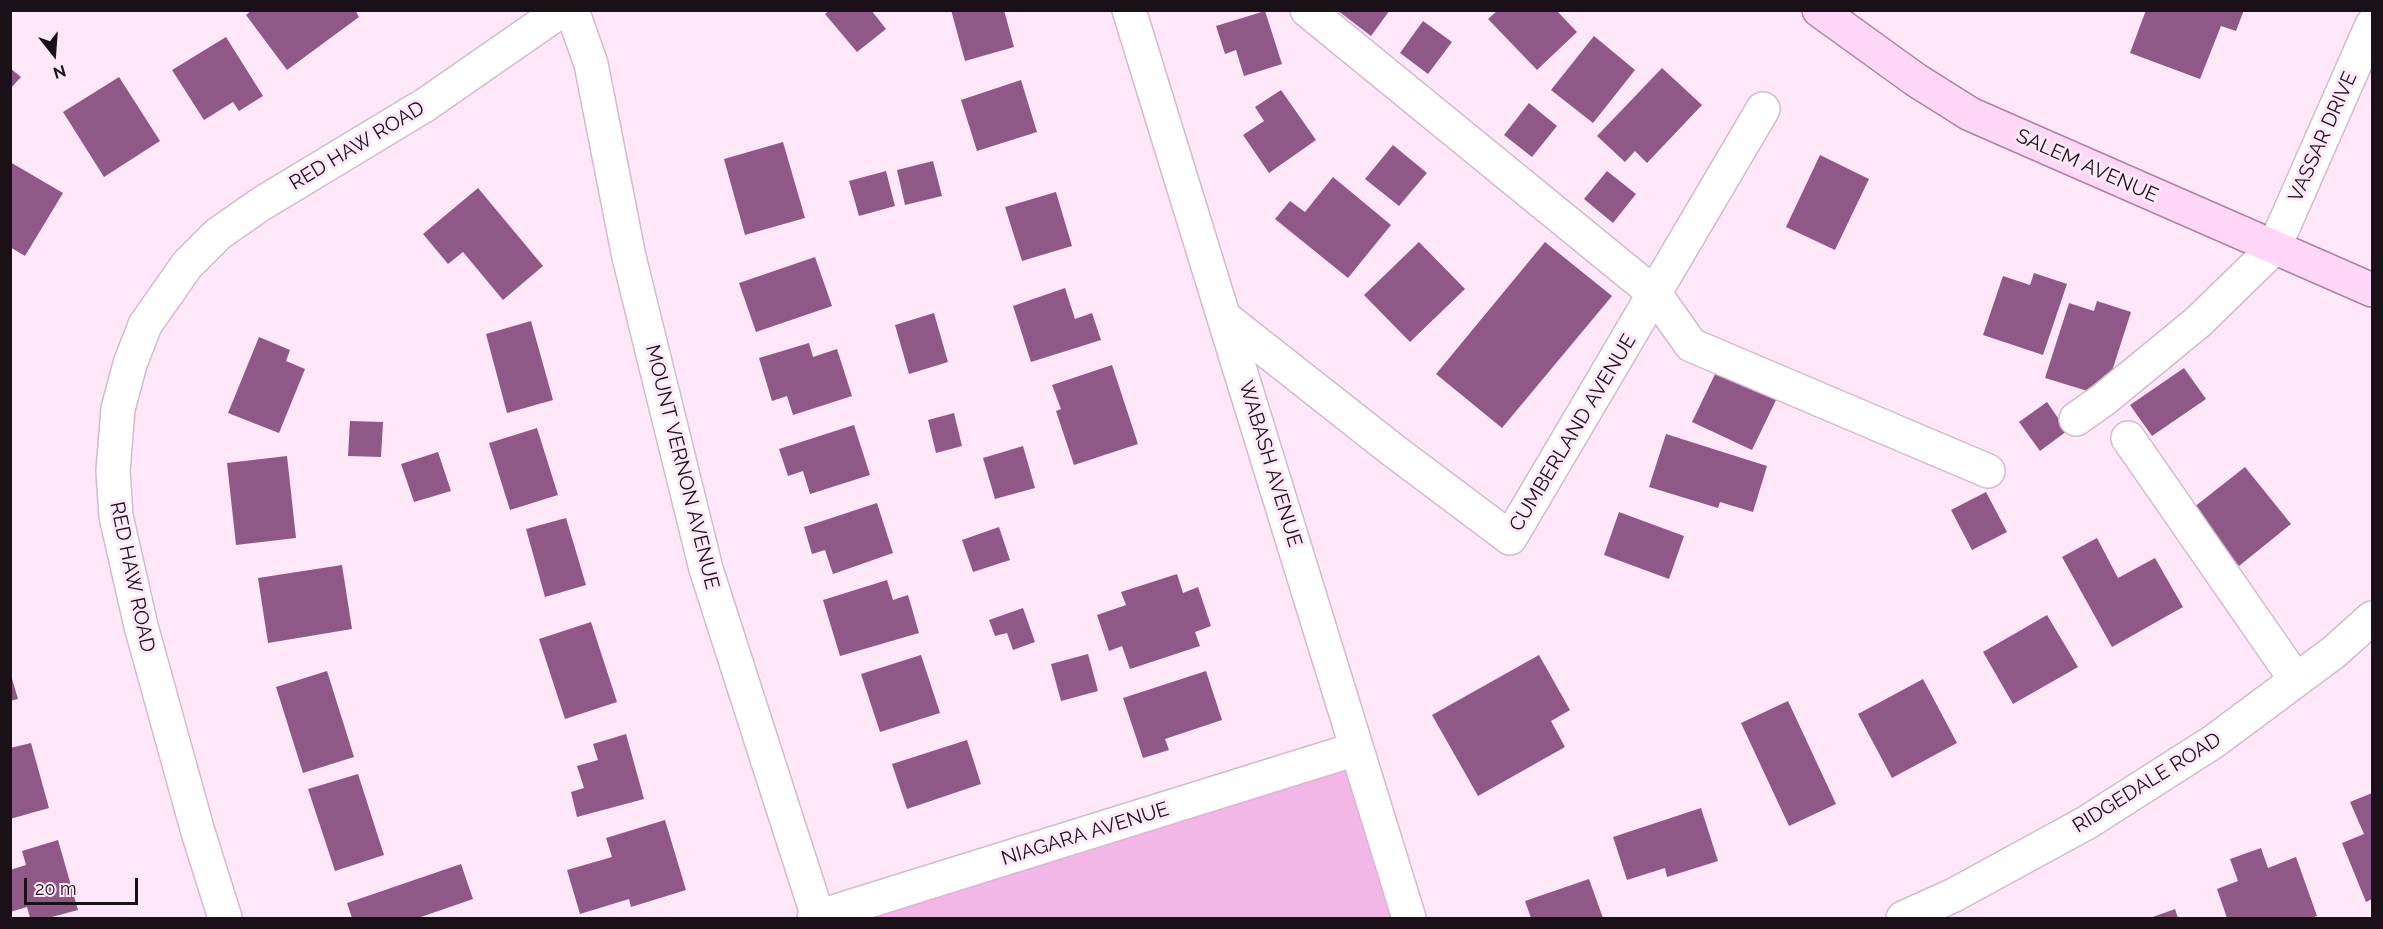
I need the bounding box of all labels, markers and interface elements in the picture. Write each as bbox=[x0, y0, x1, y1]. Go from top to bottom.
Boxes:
north arrow bbox=[24, 24, 84, 84]
text: N bbox=[51, 61, 68, 83]
street label: VASSAR DRIVE bbox=[2284, 68, 2362, 206]
street label: RED HAW ROAD bbox=[285, 96, 429, 196]
street label: SALEM AVENUE bbox=[2012, 124, 2162, 208]
street label: CUMBERLAND AVENUE bbox=[1505, 330, 1641, 536]
street label: MOUNT VERNON AVENUE bbox=[640, 342, 724, 592]
street label: WABASH AVENUE bbox=[1233, 378, 1307, 550]
street label: RED HAW ROAD bbox=[104, 500, 160, 654]
street label: RIDGEDALE ROAD bbox=[2068, 728, 2226, 838]
street label: NIAGARA AVENUE bbox=[998, 797, 1172, 871]
scale bar bbox=[27, 866, 141, 904]
text: 20 m bbox=[35, 878, 77, 899]

